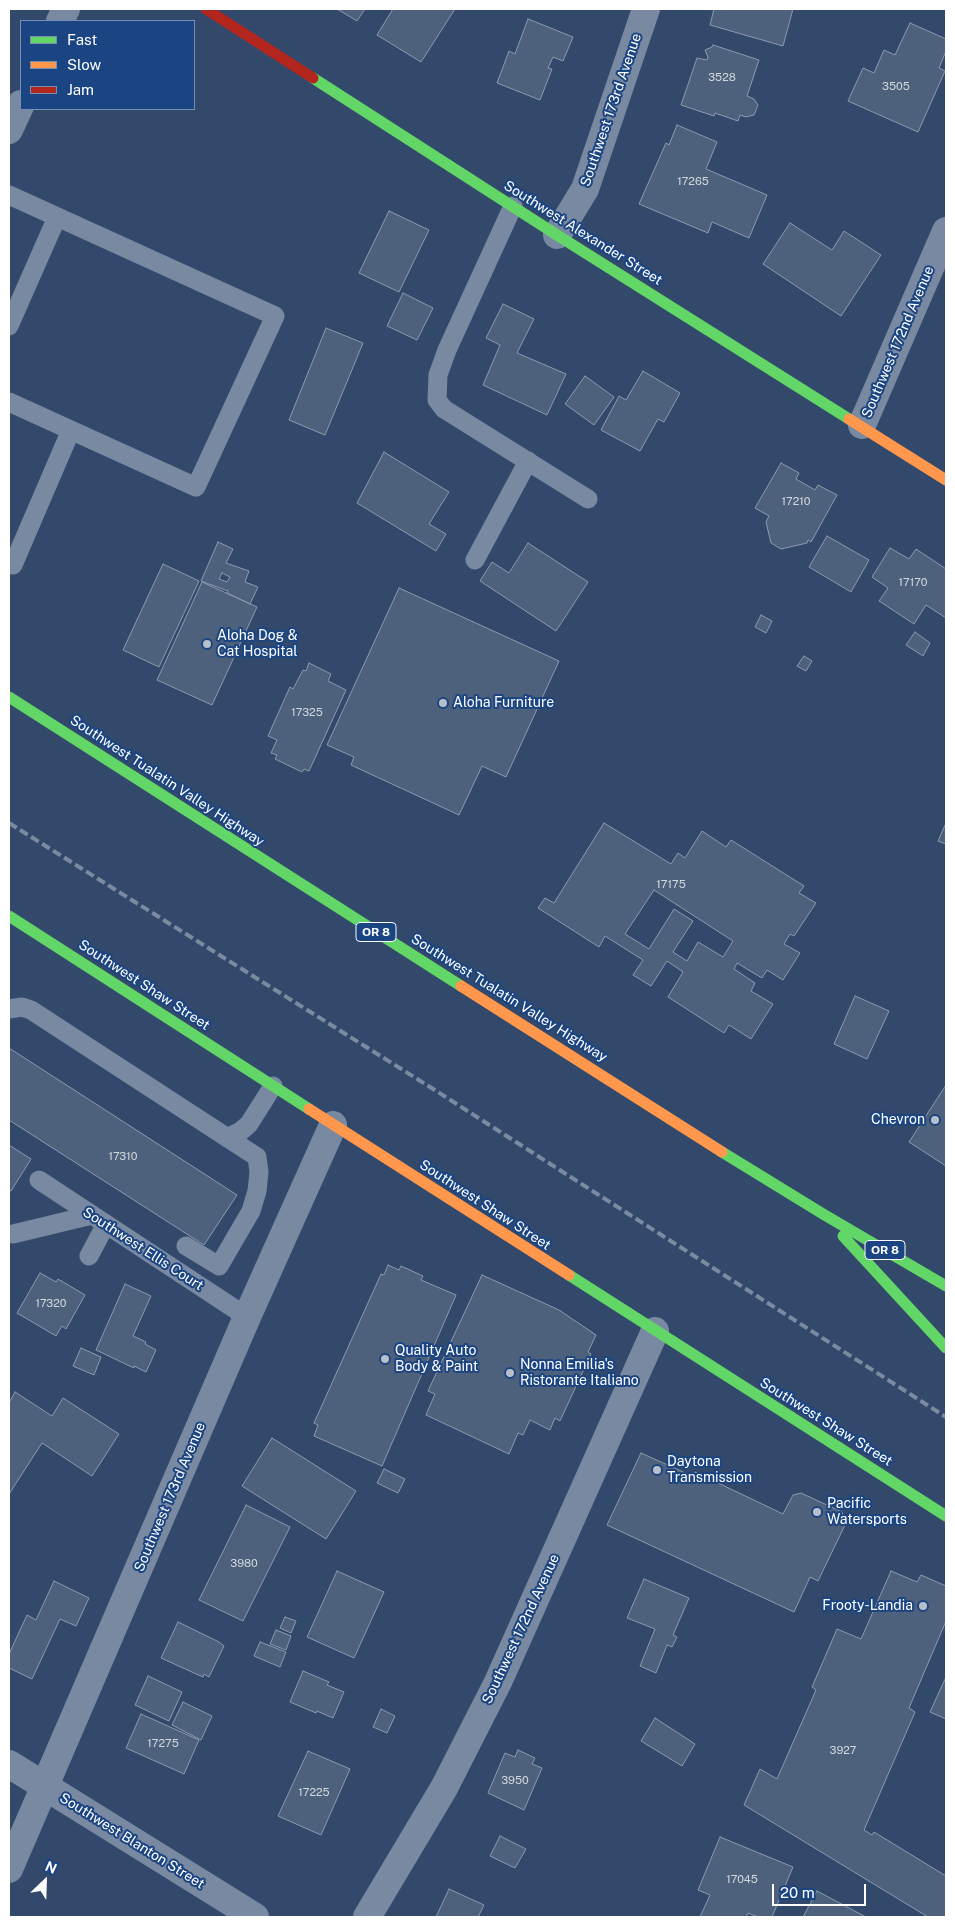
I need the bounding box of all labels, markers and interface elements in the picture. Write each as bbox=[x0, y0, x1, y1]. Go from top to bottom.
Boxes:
legend bbox=[20, 20, 195, 110]
text: Fast bbox=[67, 31, 97, 48]
street label: Southwest 173rd Avenue bbox=[577, 31, 645, 189]
text: Slow bbox=[67, 56, 101, 73]
house number: 3528 bbox=[708, 71, 736, 85]
house number: 3505 bbox=[882, 80, 910, 94]
text: Jam bbox=[67, 81, 94, 98]
house number: 17265 bbox=[677, 175, 709, 189]
street label: Southwest Alexander Street bbox=[501, 177, 665, 289]
street label: Southwest 172nd Avenue bbox=[858, 263, 938, 421]
house number: 17210 bbox=[782, 495, 810, 509]
house number: 17170 bbox=[899, 576, 927, 590]
place label: Aloha Dog & Cat Hospital bbox=[217, 628, 298, 660]
marker: Aloha Dog & Cat Hospital bbox=[201, 638, 213, 650]
place label: Aloha Furniture bbox=[453, 695, 554, 711]
marker: Aloha Furniture bbox=[437, 697, 449, 709]
house number: 17325 bbox=[291, 706, 323, 720]
street label: Southwest Tualatin Valley Highway bbox=[67, 712, 267, 850]
house number: 17175 bbox=[656, 878, 686, 892]
road number: OR 8 bbox=[356, 922, 396, 942]
street label: Southwest Tualatin Valley Highway bbox=[408, 930, 610, 1066]
street label: Southwest Shaw Street bbox=[75, 936, 213, 1034]
place label: Chevron bbox=[871, 1112, 925, 1128]
marker: Chevron bbox=[929, 1114, 941, 1126]
house number: 17310 bbox=[108, 1150, 138, 1164]
street label: Southwest Shaw Street bbox=[416, 1156, 554, 1254]
street label: Southwest Ellis Court bbox=[80, 1204, 206, 1294]
road number: OR 8 bbox=[865, 1240, 905, 1260]
house number: 17320 bbox=[35, 1297, 67, 1311]
place label: Quality Auto Body & Paint bbox=[395, 1343, 478, 1375]
marker: Quality Auto Body & Paint bbox=[379, 1353, 391, 1365]
place label: Nonna Emilia's Ristorante Italiano bbox=[520, 1357, 639, 1390]
marker: Nonna Emilia's Ristorante Italiano bbox=[504, 1367, 516, 1379]
street label: Southwest Shaw Street bbox=[757, 1374, 895, 1470]
street label: Southwest 173rd Avenue bbox=[131, 1420, 209, 1574]
place label: Daytona Transmission bbox=[667, 1454, 752, 1486]
marker: Daytona Transmission bbox=[651, 1464, 663, 1476]
place label: Pacific Watersports bbox=[827, 1496, 907, 1528]
marker: Pacific Watersports bbox=[811, 1506, 823, 1518]
street label: Southwest 172nd Avenue bbox=[479, 1551, 563, 1707]
house number: 3980 bbox=[230, 1557, 258, 1571]
place label: Frooty-Landia bbox=[822, 1598, 913, 1614]
marker: Frooty-Landia bbox=[917, 1600, 929, 1612]
house number: 17275 bbox=[147, 1737, 179, 1751]
house number: 3927 bbox=[830, 1744, 856, 1758]
house number: 3950 bbox=[501, 1774, 529, 1788]
house number: 17225 bbox=[298, 1786, 330, 1800]
street label: Southwest Blanton Street bbox=[56, 1789, 208, 1893]
north arrow bbox=[20, 1856, 70, 1906]
text: N bbox=[43, 1858, 59, 1877]
house number: 17045 bbox=[726, 1873, 758, 1887]
scale bar bbox=[775, 1874, 869, 1906]
text: 20 m bbox=[780, 1884, 815, 1901]

